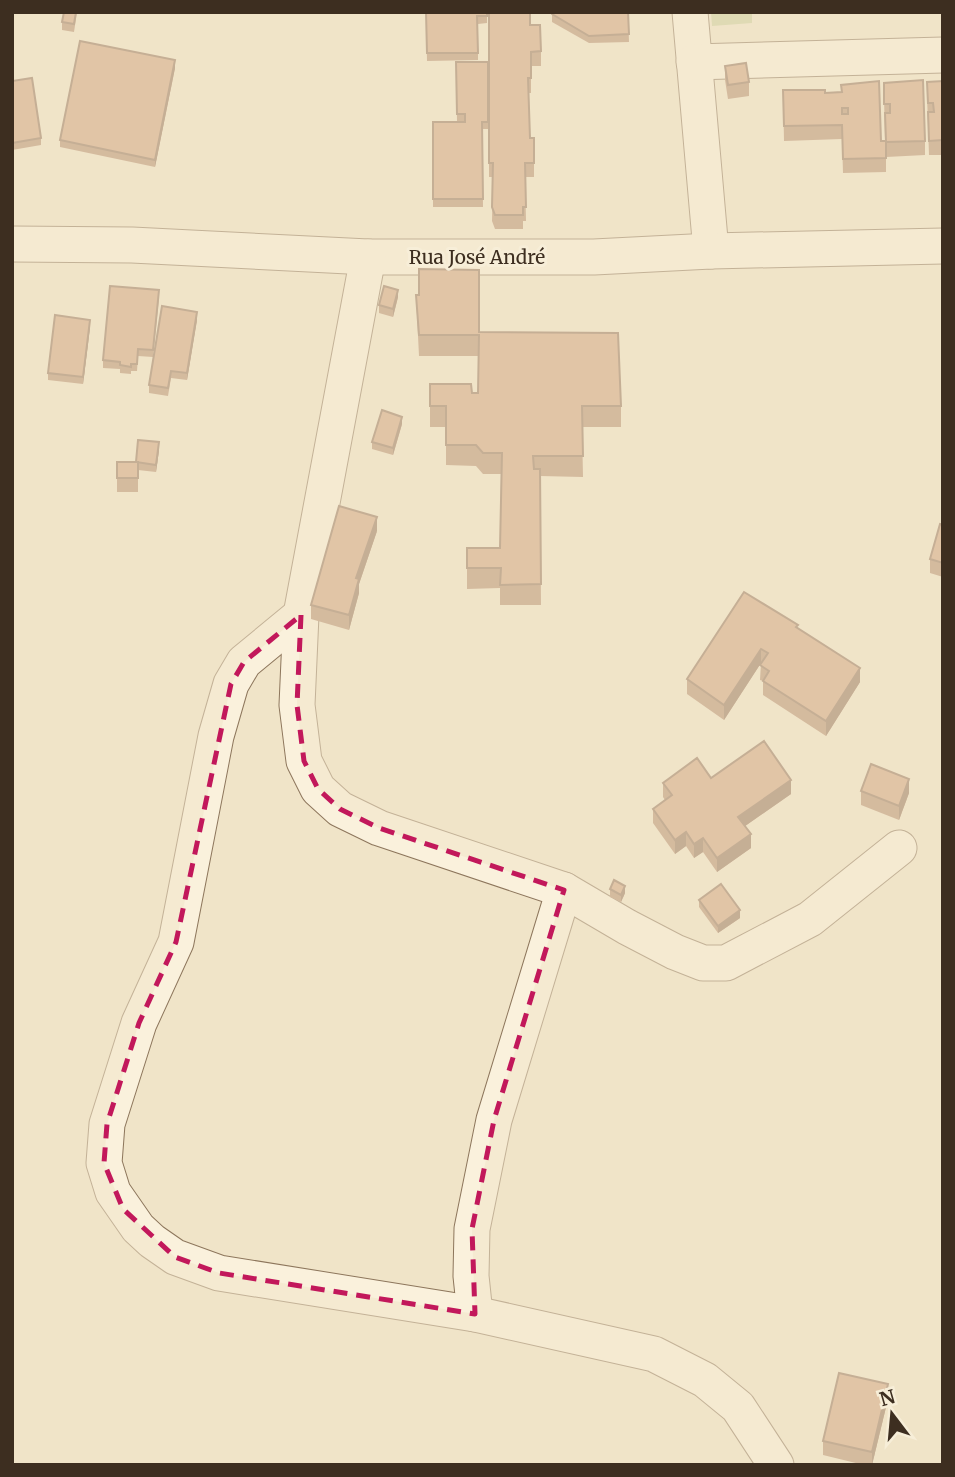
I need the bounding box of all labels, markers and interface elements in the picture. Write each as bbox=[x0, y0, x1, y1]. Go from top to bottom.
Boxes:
street label: Rua José André bbox=[409, 245, 545, 269]
north arrow bbox=[857, 1379, 927, 1449]
text: N bbox=[877, 1384, 898, 1411]

